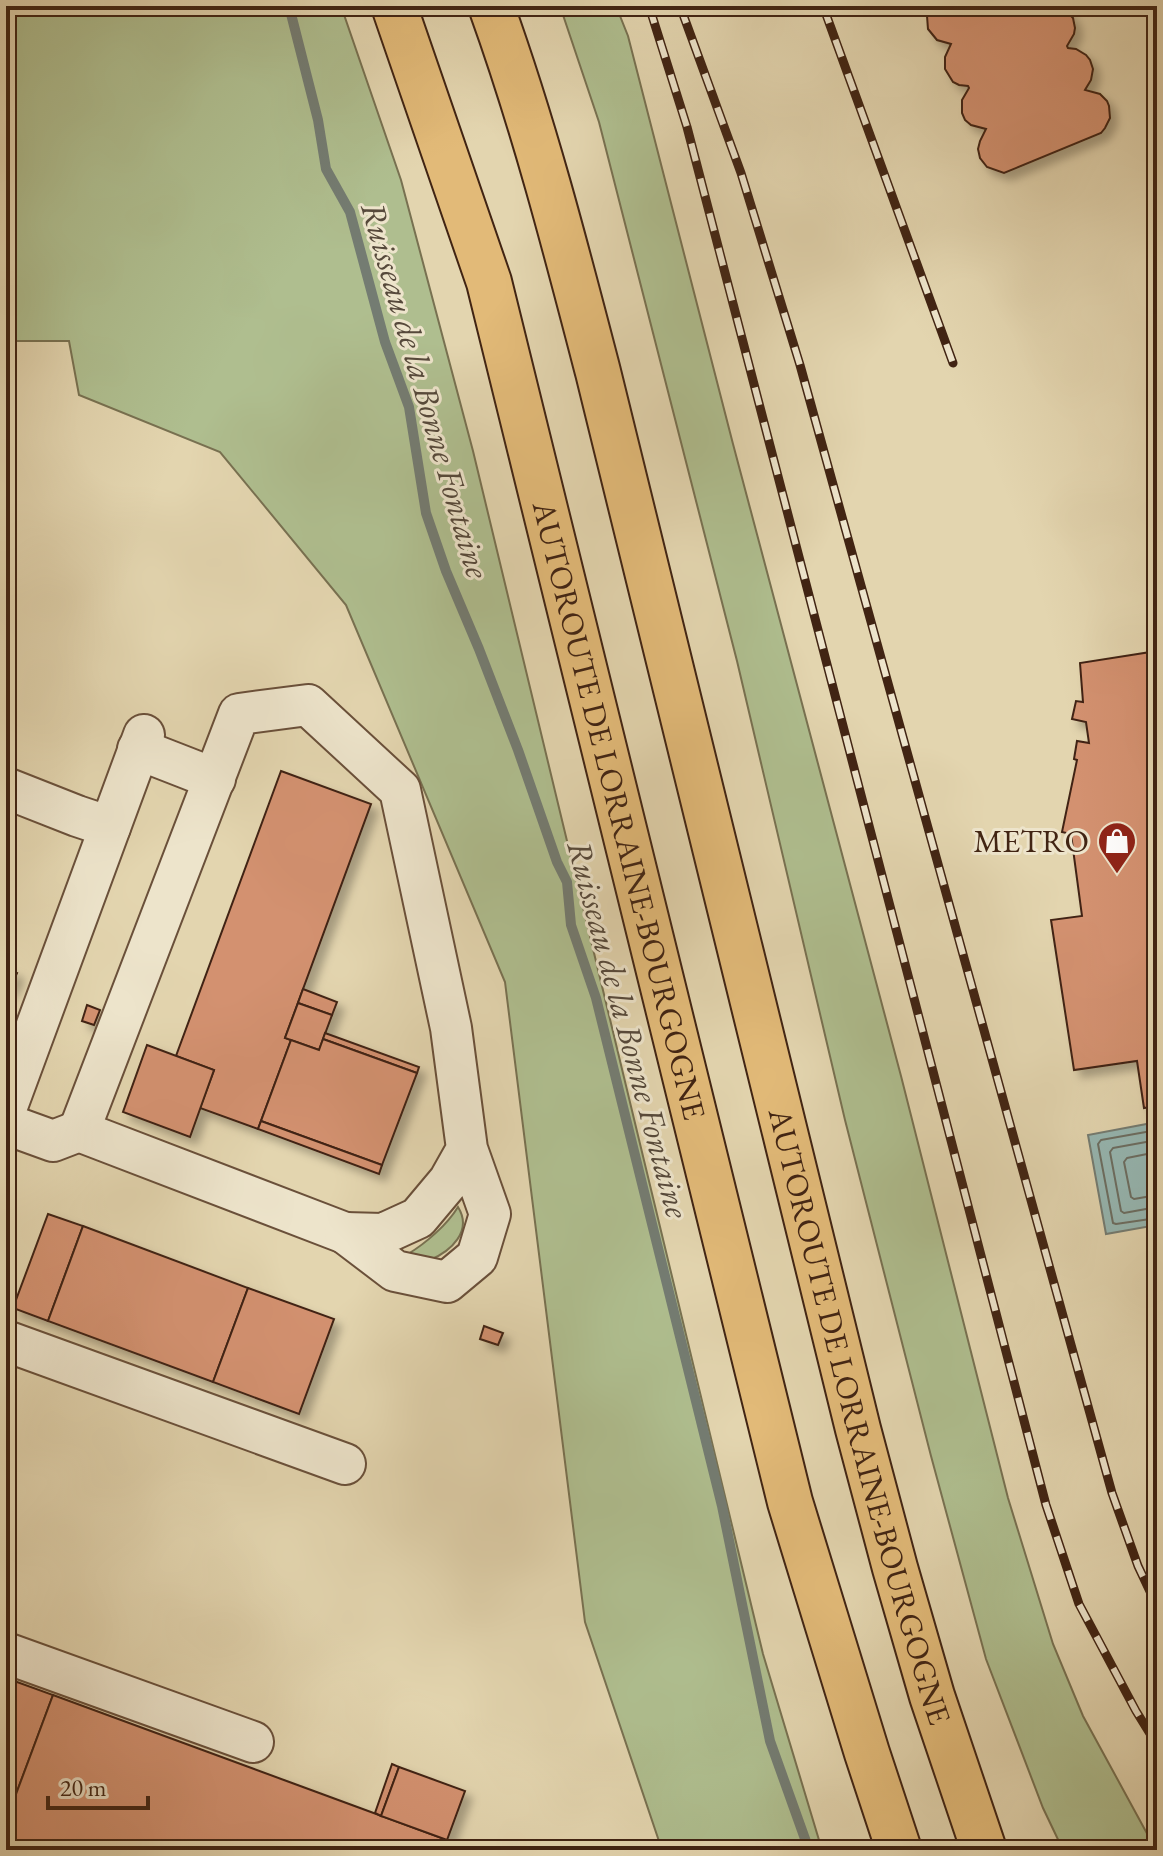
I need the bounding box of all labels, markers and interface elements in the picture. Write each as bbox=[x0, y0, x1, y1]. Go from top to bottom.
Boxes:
water label: Ruisseau de la Bonne Fontaine bbox=[351, 197, 501, 584]
street label: AUTOROUTE DE LORRAINE-BOURGOGNE bbox=[523, 496, 716, 1124]
place label: METRO bbox=[973, 820, 1089, 862]
shop icon: METRO bbox=[1096, 820, 1138, 875]
water label: Ruisseau de la Bonne Fontaine bbox=[557, 835, 701, 1223]
street label: AUTOROUTE DE LORRAINE-BOURGOGNE bbox=[759, 1103, 961, 1730]
scale bar bbox=[48, 1760, 148, 1810]
text: 20 m bbox=[60, 1772, 107, 1803]

